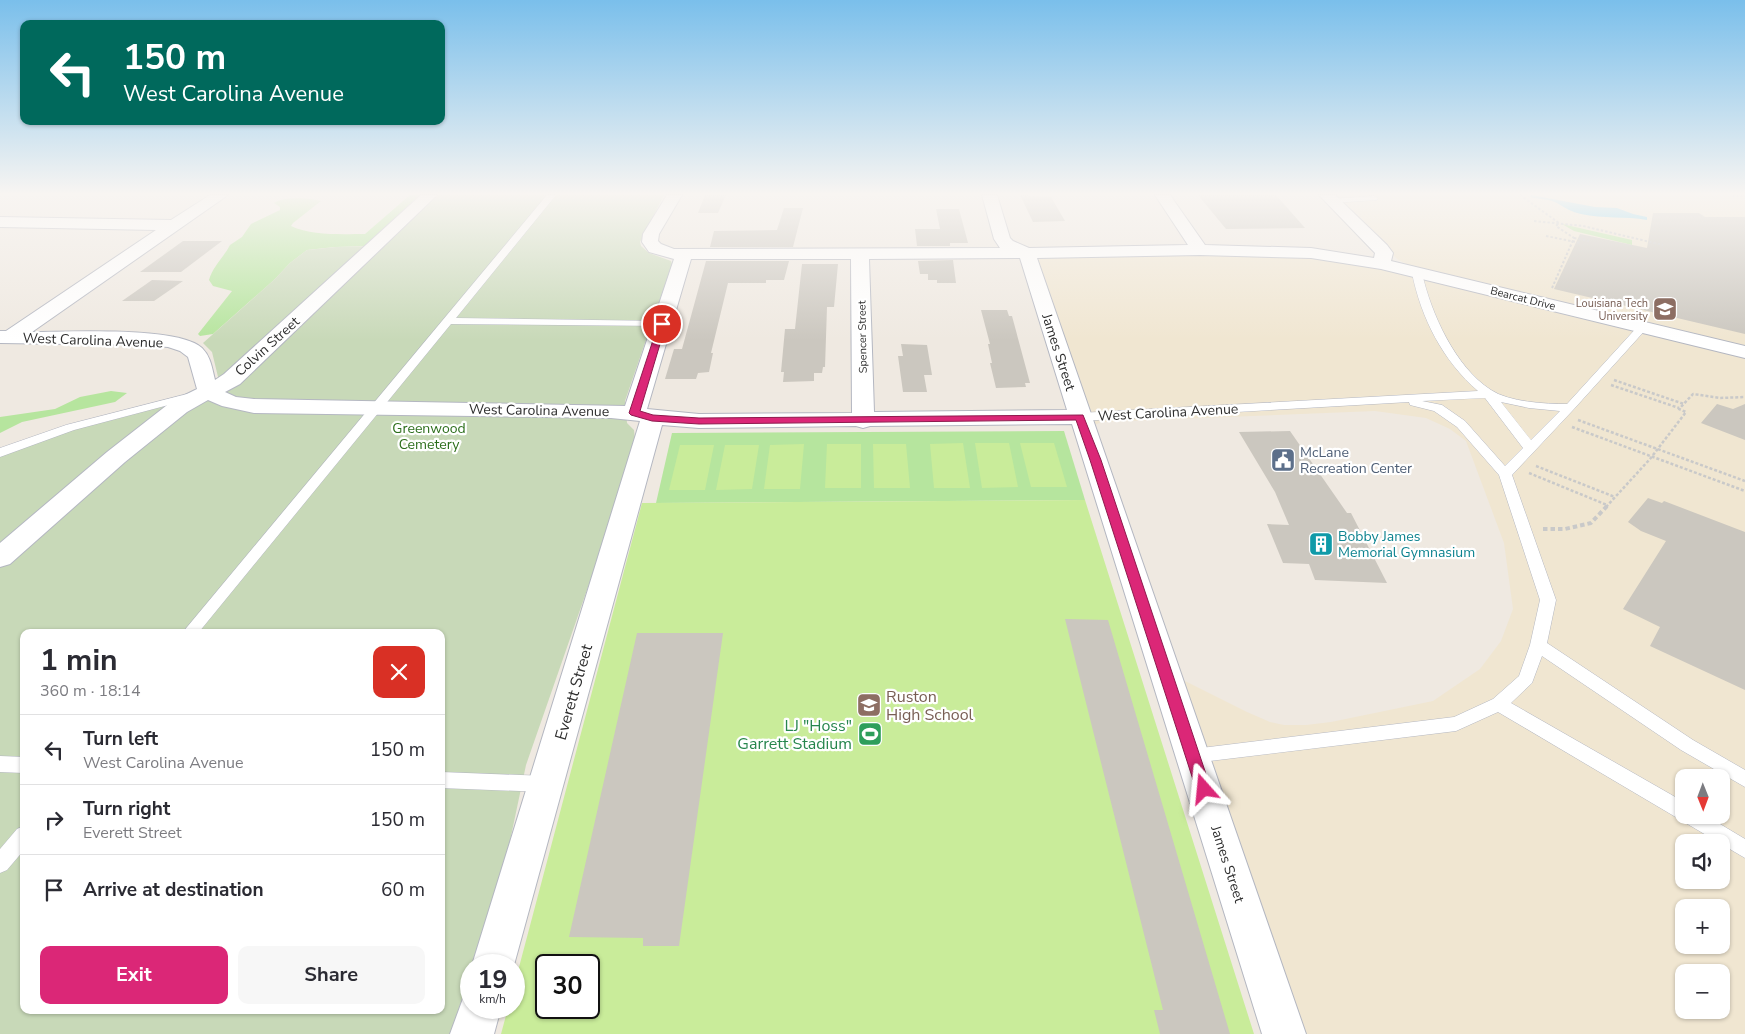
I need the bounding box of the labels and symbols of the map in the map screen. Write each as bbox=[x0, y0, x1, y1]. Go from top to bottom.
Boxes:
street label: Bearcat Drive bbox=[1489, 283, 1557, 314]
place label: Louisiana Tech University bbox=[1576, 296, 1648, 324]
school or university icon: Louisiana Tech University bbox=[1652, 296, 1678, 322]
street label: Spencer Street bbox=[854, 300, 871, 374]
pin bbox=[641, 303, 683, 345]
street label: James Street bbox=[1037, 310, 1080, 393]
street label: Colvin Street bbox=[231, 312, 304, 380]
street label: West Carolina Avenue bbox=[22, 329, 164, 352]
street label: West Carolina Avenue bbox=[1097, 399, 1239, 426]
street label: West Carolina Avenue bbox=[469, 400, 609, 421]
park label: Greenwood Cemetery bbox=[392, 419, 466, 454]
place label: McLane Recreation Center bbox=[1300, 443, 1412, 478]
public building icon: McLane Recreation Center bbox=[1270, 447, 1296, 473]
place label: Bobby James Memorial Gymnasium bbox=[1338, 527, 1475, 562]
building icon: Bobby James Memorial Gymnasium bbox=[1308, 531, 1334, 557]
street label: Everett Street bbox=[550, 641, 598, 743]
place label: Ruston High School bbox=[886, 686, 974, 726]
school or university icon: Ruston High School bbox=[856, 692, 882, 718]
place label: LJ "Hoss" Garrett Stadium bbox=[737, 715, 852, 755]
sports icon: LJ "Hoss" Garrett Stadium bbox=[857, 721, 883, 747]
position arrow bbox=[1177, 762, 1229, 814]
north arrow bbox=[1675, 769, 1730, 824]
street label: James Street bbox=[1206, 822, 1249, 905]
speed limit sign: 30 bbox=[535, 954, 600, 1019]

